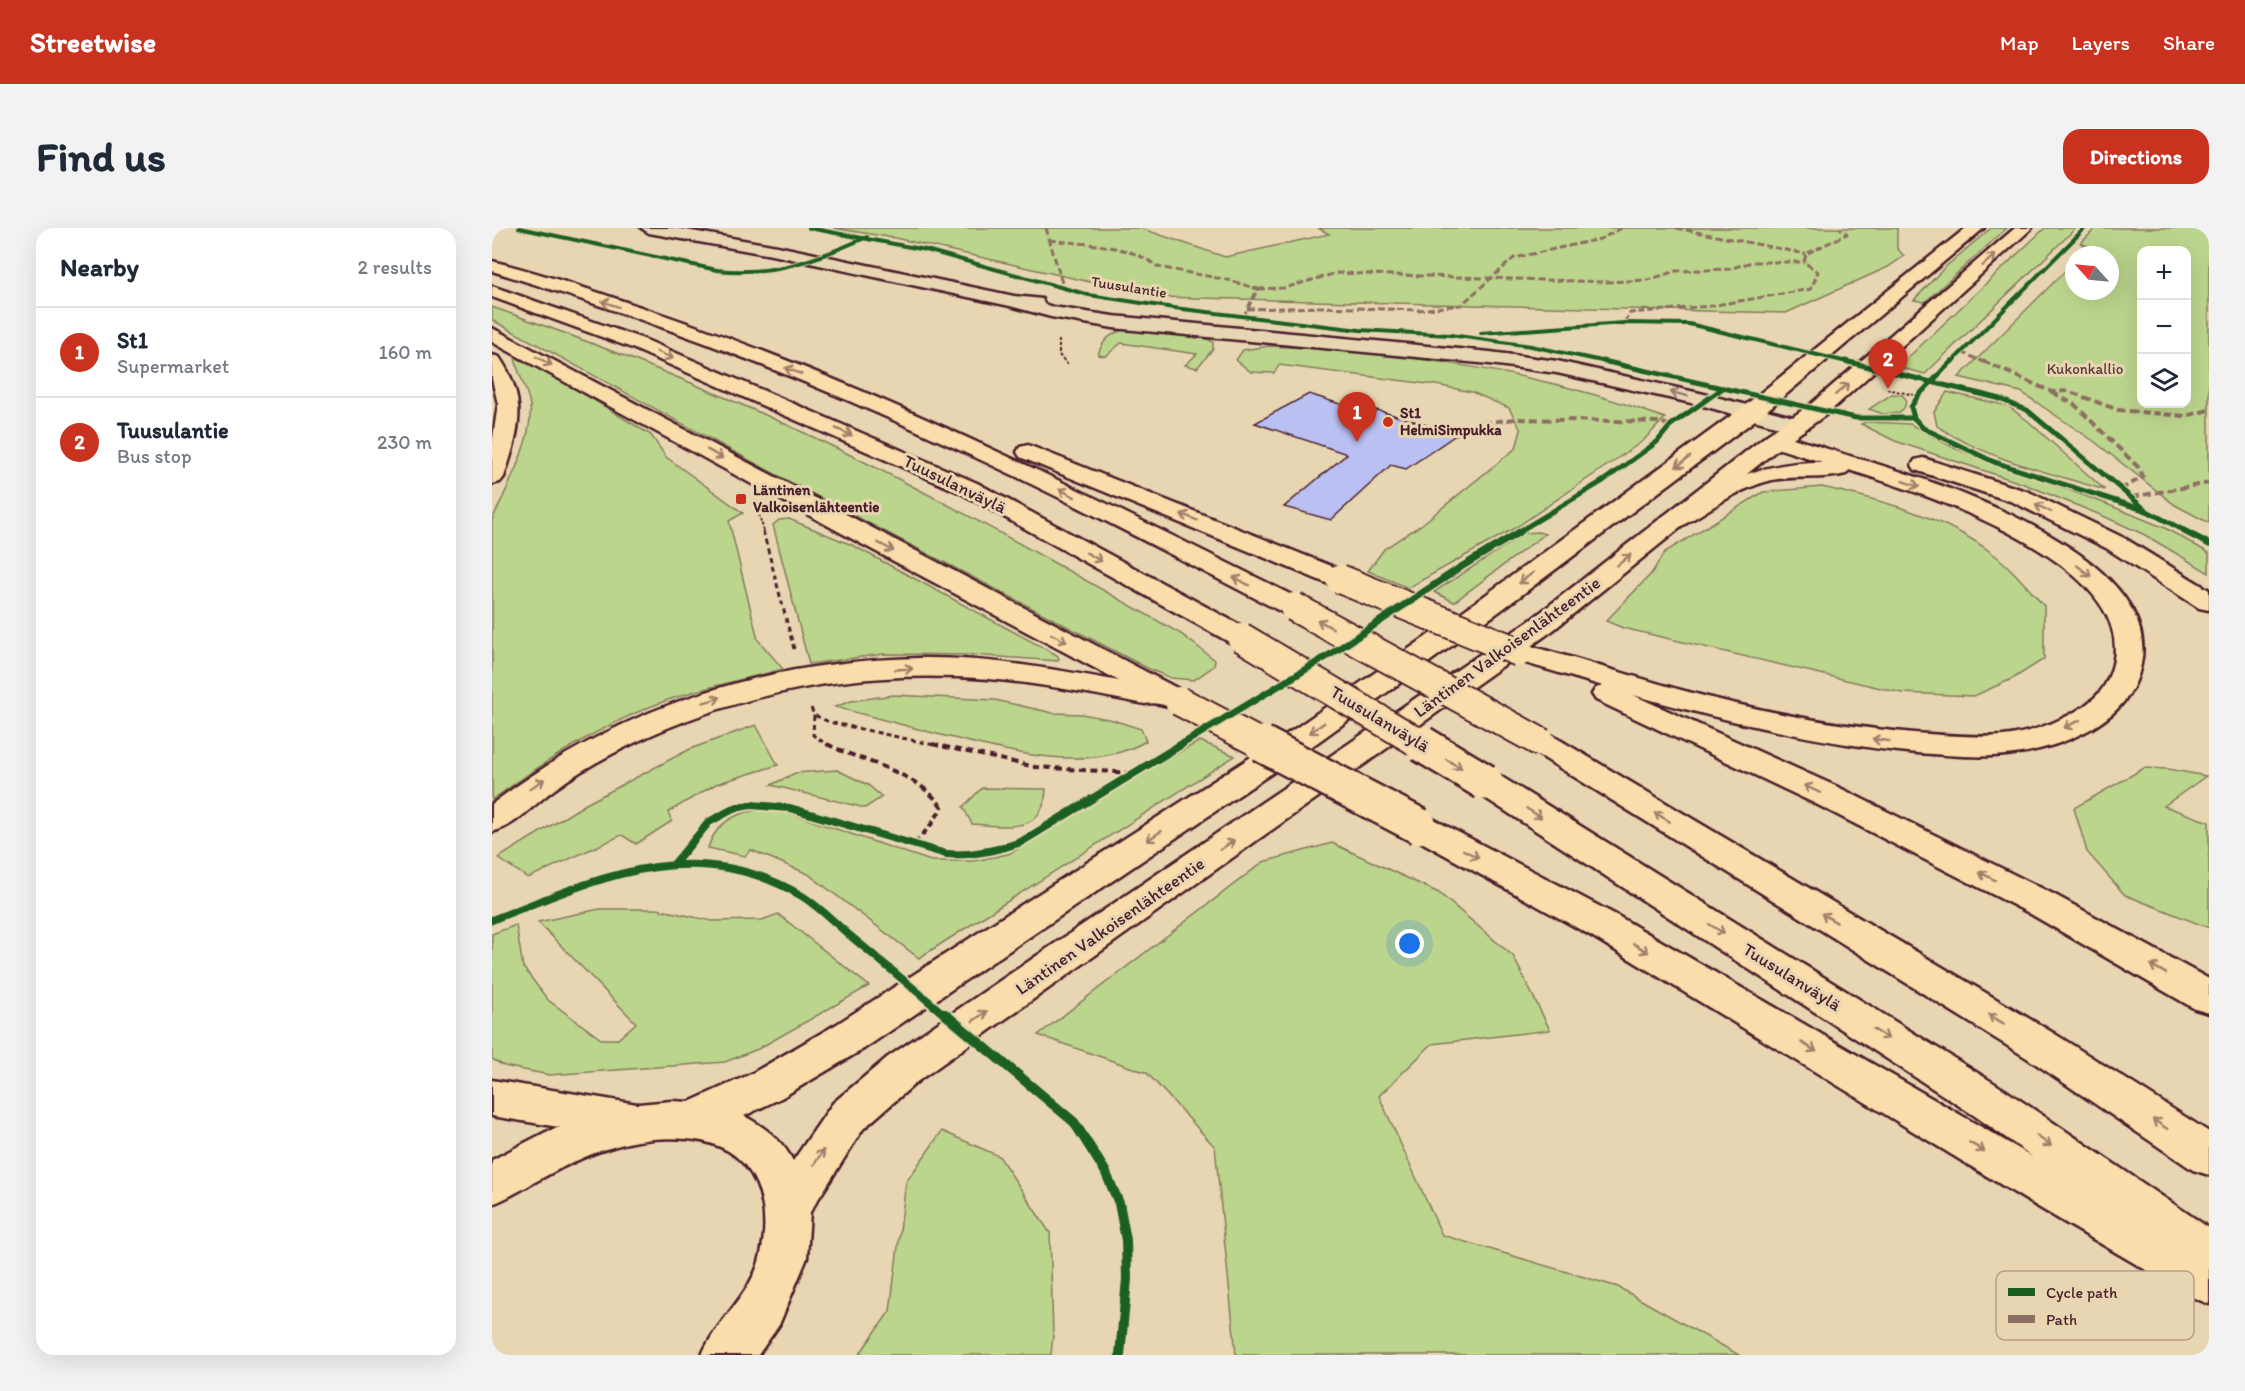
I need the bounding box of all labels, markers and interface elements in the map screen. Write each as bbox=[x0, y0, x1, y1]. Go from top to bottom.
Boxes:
text: Streetwise bbox=[30, 25, 156, 59]
text: Map bbox=[2000, 30, 2039, 55]
text: Layers bbox=[2072, 30, 2130, 55]
text: Share bbox=[2163, 30, 2215, 55]
button: Directions bbox=[2063, 129, 2209, 184]
text: Find us bbox=[36, 131, 166, 182]
north arrow bbox=[2065, 246, 2119, 300]
map controls bbox=[2137, 246, 2191, 408]
button: + bbox=[2137, 246, 2191, 300]
text: Nearby bbox=[60, 251, 139, 283]
one-way arrow bbox=[1981, 253, 1996, 267]
text: 2 results bbox=[358, 255, 432, 279]
street label: Tuusulantie bbox=[1090, 272, 1168, 302]
one-way arrow bbox=[601, 297, 620, 308]
button: − bbox=[2137, 300, 2191, 354]
text: St1 bbox=[117, 327, 148, 354]
text: 1 bbox=[75, 340, 84, 364]
text: 160 m bbox=[379, 340, 432, 364]
pin: 2 bbox=[1868, 340, 1908, 389]
one-way arrow bbox=[655, 350, 674, 361]
text: Supermarket bbox=[117, 354, 229, 378]
button: layers bbox=[2137, 354, 2191, 408]
one-way arrow bbox=[534, 356, 552, 367]
park label: Kukonkallio bbox=[2047, 360, 2123, 378]
one-way arrow bbox=[784, 365, 803, 376]
one-way arrow bbox=[1834, 382, 1849, 396]
one-way arrow bbox=[1670, 388, 1689, 399]
pin: 1 bbox=[1338, 392, 1376, 442]
place label: St1 HelmiSimpukka bbox=[1400, 404, 1502, 440]
marker: St1 HelmiSimpukka bbox=[1381, 415, 1395, 429]
text: Tuusulantie bbox=[117, 417, 229, 444]
one-way arrow bbox=[835, 427, 853, 438]
text: 2 bbox=[74, 430, 85, 454]
text: 230 m bbox=[377, 430, 432, 454]
text: Bus stop bbox=[117, 444, 192, 468]
one-way arrow bbox=[706, 448, 723, 460]
street label: Tuusulanväylä bbox=[900, 450, 1011, 519]
one-way arrow bbox=[1675, 455, 1691, 468]
one-way arrow bbox=[1901, 479, 1920, 490]
place label: Läntinen Valkoisenlähteentie bbox=[753, 481, 879, 516]
one-way arrow bbox=[1059, 487, 1077, 499]
marker: Läntinen Valkoisenlähteentie bbox=[734, 492, 748, 506]
one-way arrow bbox=[2035, 502, 2053, 514]
one-way arrow bbox=[1180, 511, 1198, 522]
one-way arrow bbox=[877, 542, 895, 553]
one-way arrow bbox=[1085, 551, 1102, 563]
one-way arrow bbox=[1616, 553, 1632, 566]
one-way arrow bbox=[2075, 564, 2091, 577]
street label: Läntinen Valkoisenlähteentie bbox=[1409, 572, 1605, 722]
one-way arrow bbox=[1519, 572, 1535, 584]
one-way arrow bbox=[1233, 574, 1251, 586]
one-way arrow bbox=[1316, 618, 1334, 629]
one-way arrow bbox=[1050, 632, 1067, 644]
one-way arrow bbox=[894, 663, 913, 674]
street label: Tuusulanväylä bbox=[1326, 681, 1434, 758]
one-way arrow bbox=[702, 694, 721, 705]
one-way arrow bbox=[2063, 719, 2081, 731]
one-way arrow bbox=[1309, 722, 1325, 734]
one-way arrow bbox=[1871, 734, 1891, 745]
one-way arrow bbox=[1445, 758, 1462, 770]
one-way arrow bbox=[529, 778, 545, 790]
one-way arrow bbox=[1804, 783, 1822, 794]
one-way arrow bbox=[1525, 808, 1542, 820]
one-way arrow bbox=[1654, 810, 1671, 822]
one-way arrow bbox=[1146, 830, 1163, 842]
one-way arrow bbox=[1218, 839, 1234, 851]
one-way arrow bbox=[1461, 849, 1479, 860]
street label: Läntinen Valkoisenlähteentie bbox=[1011, 852, 1209, 1000]
one-way arrow bbox=[1978, 870, 1996, 882]
one-way arrow bbox=[1821, 911, 1838, 923]
one-way arrow bbox=[1708, 923, 1725, 936]
your location bbox=[1395, 929, 1424, 958]
street label: Tuusulanväylä bbox=[1739, 938, 1846, 1016]
one-way arrow bbox=[1632, 942, 1649, 954]
one-way arrow bbox=[2150, 963, 2167, 975]
one-way arrow bbox=[971, 1010, 988, 1022]
one-way arrow bbox=[1988, 1012, 2005, 1024]
one-way arrow bbox=[1872, 1028, 1889, 1040]
one-way arrow bbox=[1800, 1042, 1817, 1054]
one-way arrow bbox=[2152, 1118, 2169, 1130]
one-way arrow bbox=[2036, 1135, 2052, 1147]
one-way arrow bbox=[1968, 1141, 1985, 1153]
one-way arrow bbox=[814, 1149, 826, 1166]
legend bbox=[1996, 1271, 2194, 1340]
text: Cycle path bbox=[2046, 1283, 2118, 1302]
text: Path bbox=[2046, 1310, 2077, 1329]

